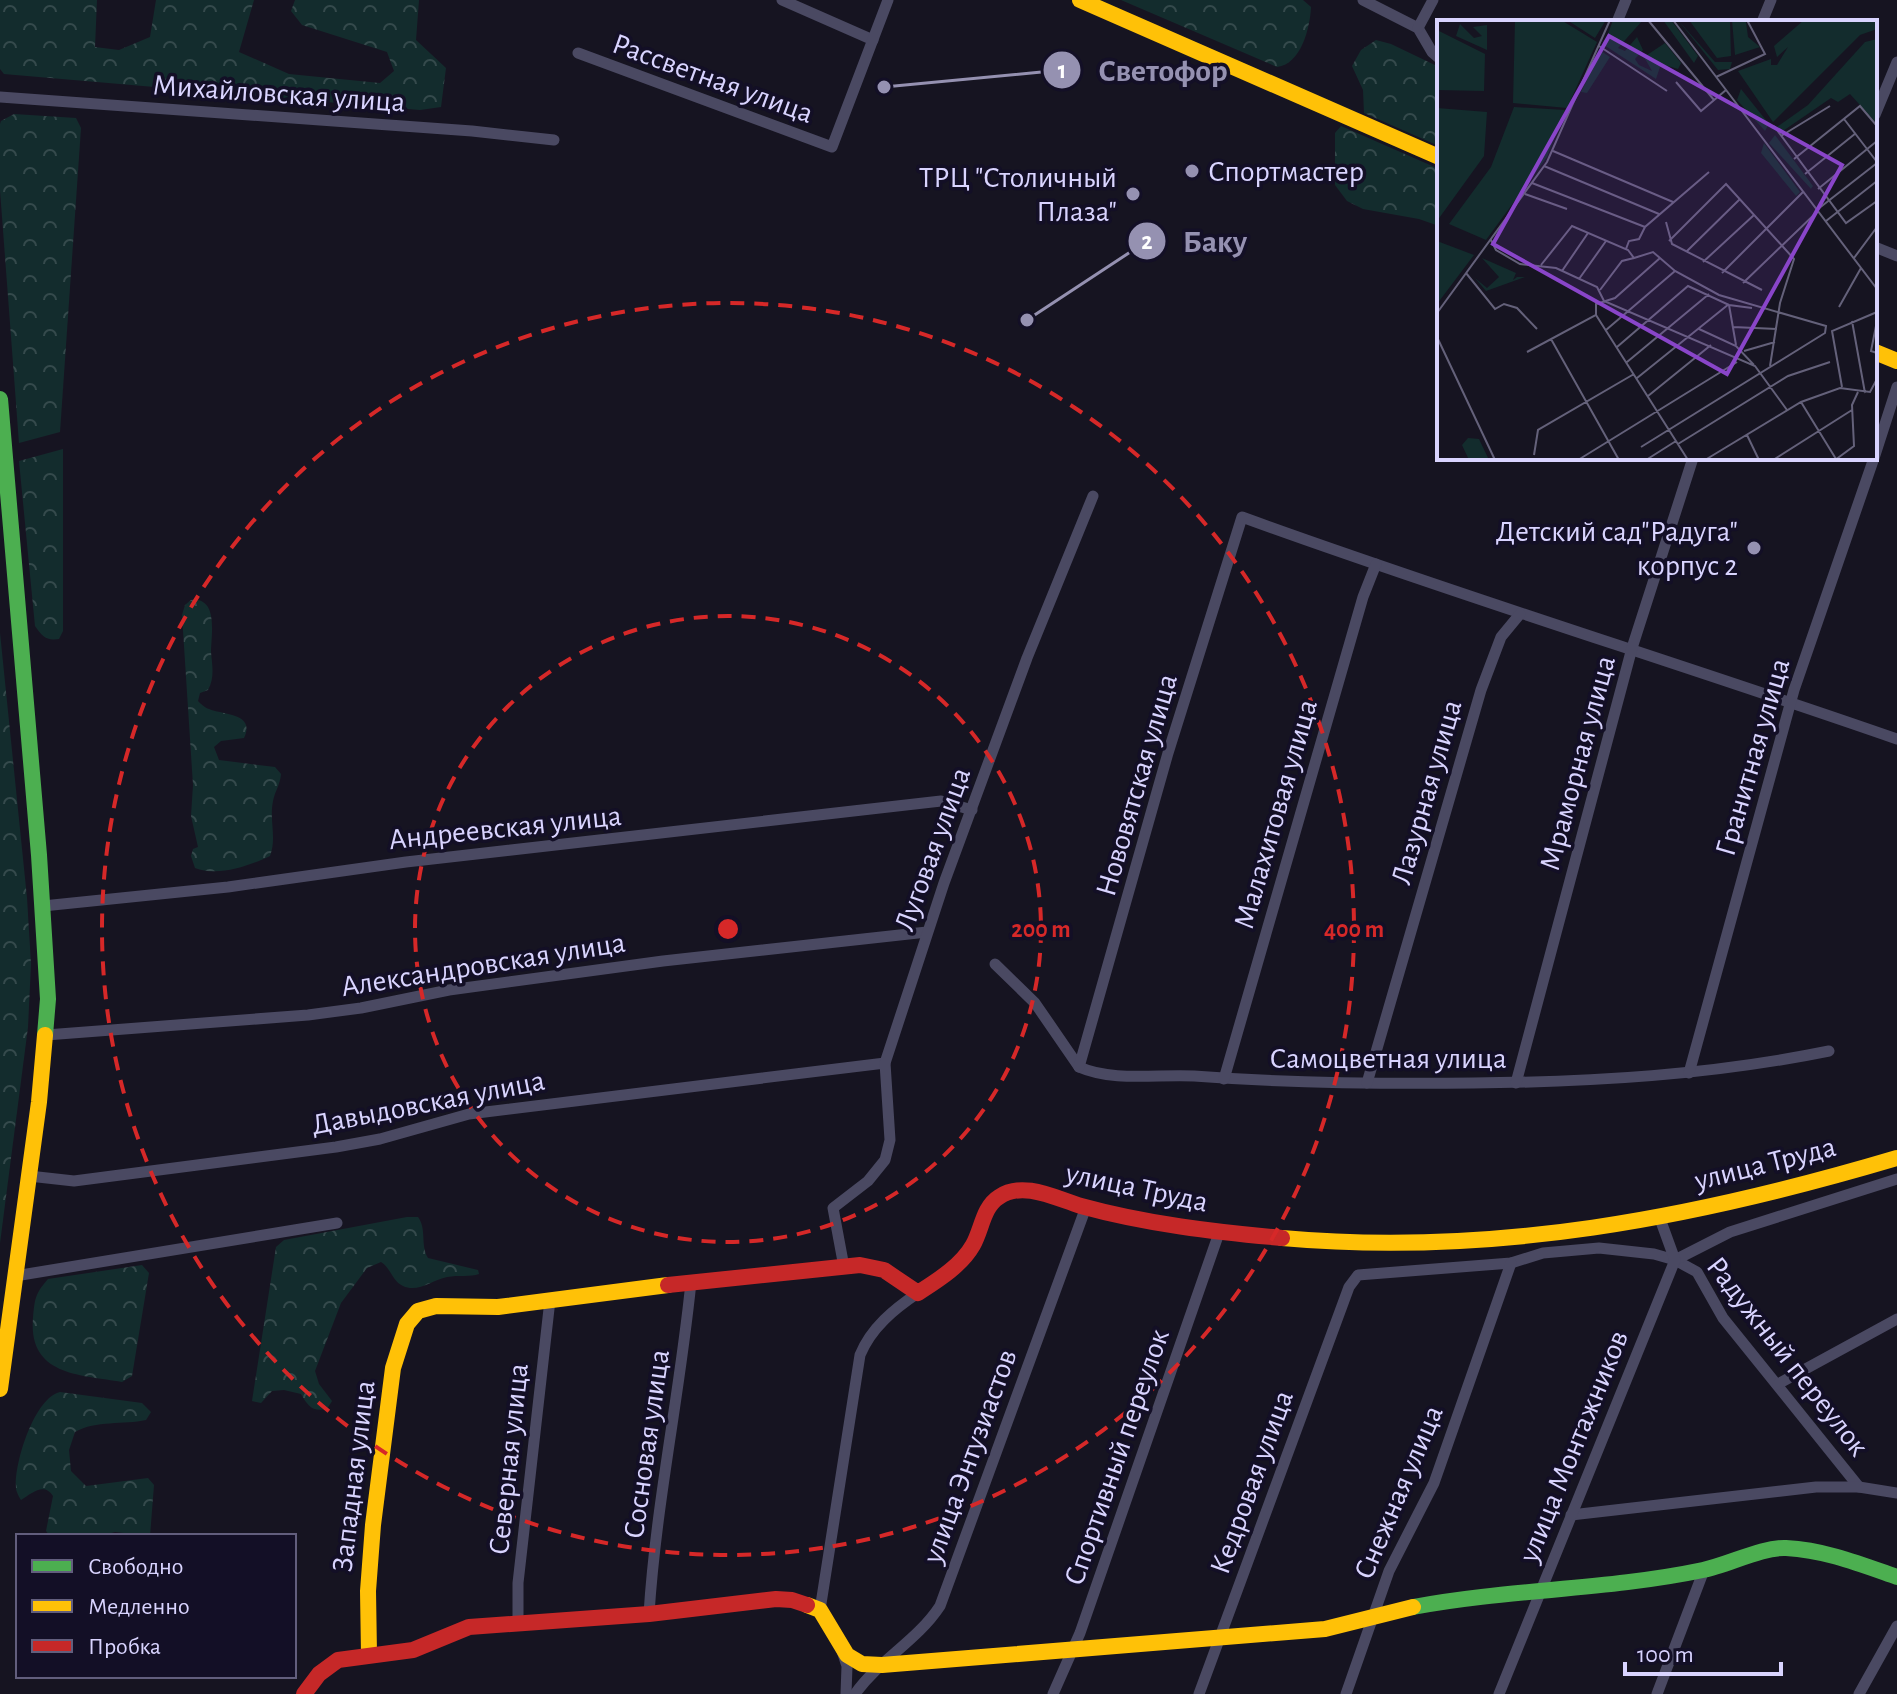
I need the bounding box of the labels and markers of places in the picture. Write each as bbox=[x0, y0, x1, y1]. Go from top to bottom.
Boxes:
callout: Светофор bbox=[1042, 42, 1244, 98]
place label: Спортмастер bbox=[1208, 157, 1364, 187]
marker: Спортмастер bbox=[1183, 162, 1201, 180]
place label: ТРЦ "Столичный Плаза" bbox=[919, 163, 1117, 227]
marker: ТРЦ "Столичный Плаза" bbox=[1124, 185, 1142, 203]
callout: Баку bbox=[1127, 213, 1263, 269]
place label: Детский сад"Радуга" корпус 2 bbox=[1496, 517, 1738, 581]
marker: Детский сад"Радуга" корпус 2 bbox=[1745, 539, 1763, 557]
centre of rings bbox=[714, 915, 742, 943]

